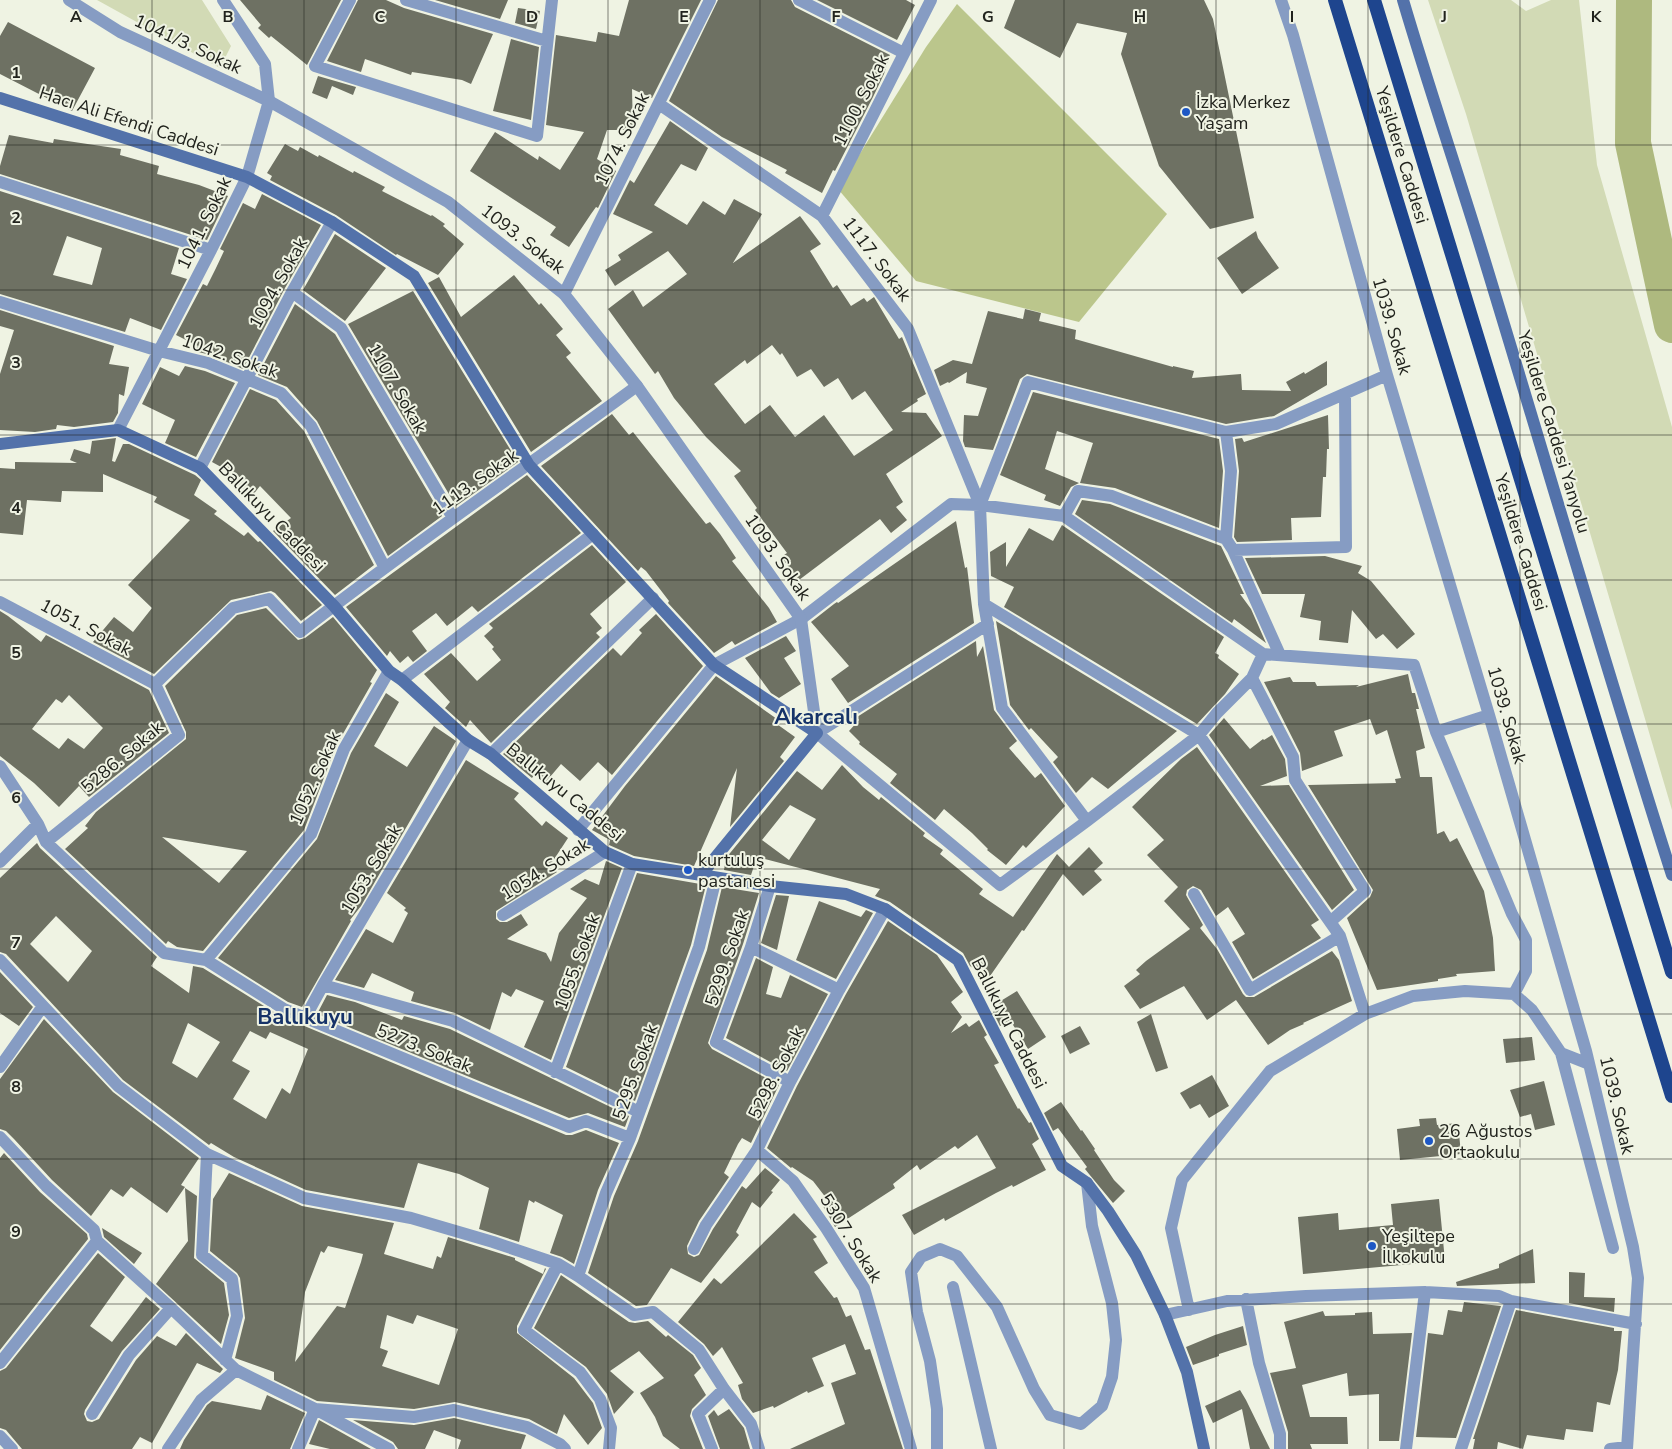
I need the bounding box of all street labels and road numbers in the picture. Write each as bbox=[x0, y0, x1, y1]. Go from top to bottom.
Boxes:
street label: 1041/3. Sokak bbox=[130, 9, 247, 80]
street label: 1100. Sokak bbox=[828, 49, 895, 150]
street label: Hacı Ali Efendi Caddesi bbox=[36, 81, 222, 161]
street label: Yeşildere Caddesi bbox=[1369, 82, 1434, 227]
street label: 1074. Sokak bbox=[589, 88, 655, 189]
street label: 1041. Sokak bbox=[171, 172, 237, 273]
street label: 1093. Sokak bbox=[476, 199, 571, 280]
street label: 1117. Sokak bbox=[837, 212, 917, 307]
street label: 1094. Sokak bbox=[243, 232, 313, 333]
street label: 1039. Sokak bbox=[1367, 274, 1418, 379]
street label: Yeşildere Caddesi Yanyolu bbox=[1511, 327, 1596, 536]
street label: 1042. Sokak bbox=[179, 328, 282, 384]
street label: 1107. Sokak bbox=[361, 338, 433, 438]
street label: 1113. Sokak bbox=[427, 443, 524, 521]
street label: Ballıkuyu Caddesi bbox=[213, 457, 331, 577]
street label: Yeşildere Caddesi bbox=[1488, 469, 1553, 614]
street label: 1093. Sokak bbox=[739, 509, 817, 606]
street label: 1051. Sokak bbox=[36, 593, 137, 662]
street label: 1039. Sokak bbox=[1482, 663, 1533, 768]
street label: 5286. Sokak bbox=[76, 715, 169, 798]
street label: 1052. Sokak bbox=[284, 726, 347, 829]
street label: Ballıkuyu Caddesi bbox=[501, 737, 629, 847]
street label: 1053. Sokak bbox=[335, 819, 408, 918]
street label: 1054. Sokak bbox=[496, 832, 595, 906]
street label: 5299. Sokak bbox=[699, 906, 755, 1009]
street label: 1055. Sokak bbox=[549, 910, 606, 1013]
street label: Ballıkuyu Caddesi bbox=[966, 953, 1052, 1093]
street label: 5273. Sokak bbox=[373, 1018, 476, 1078]
street label: 5295. Sokak bbox=[607, 1020, 664, 1123]
street label: 5298. Sokak bbox=[743, 1022, 810, 1123]
street label: 1039. Sokak bbox=[1594, 1053, 1640, 1158]
street label: 5307. Sokak bbox=[814, 1189, 888, 1288]

